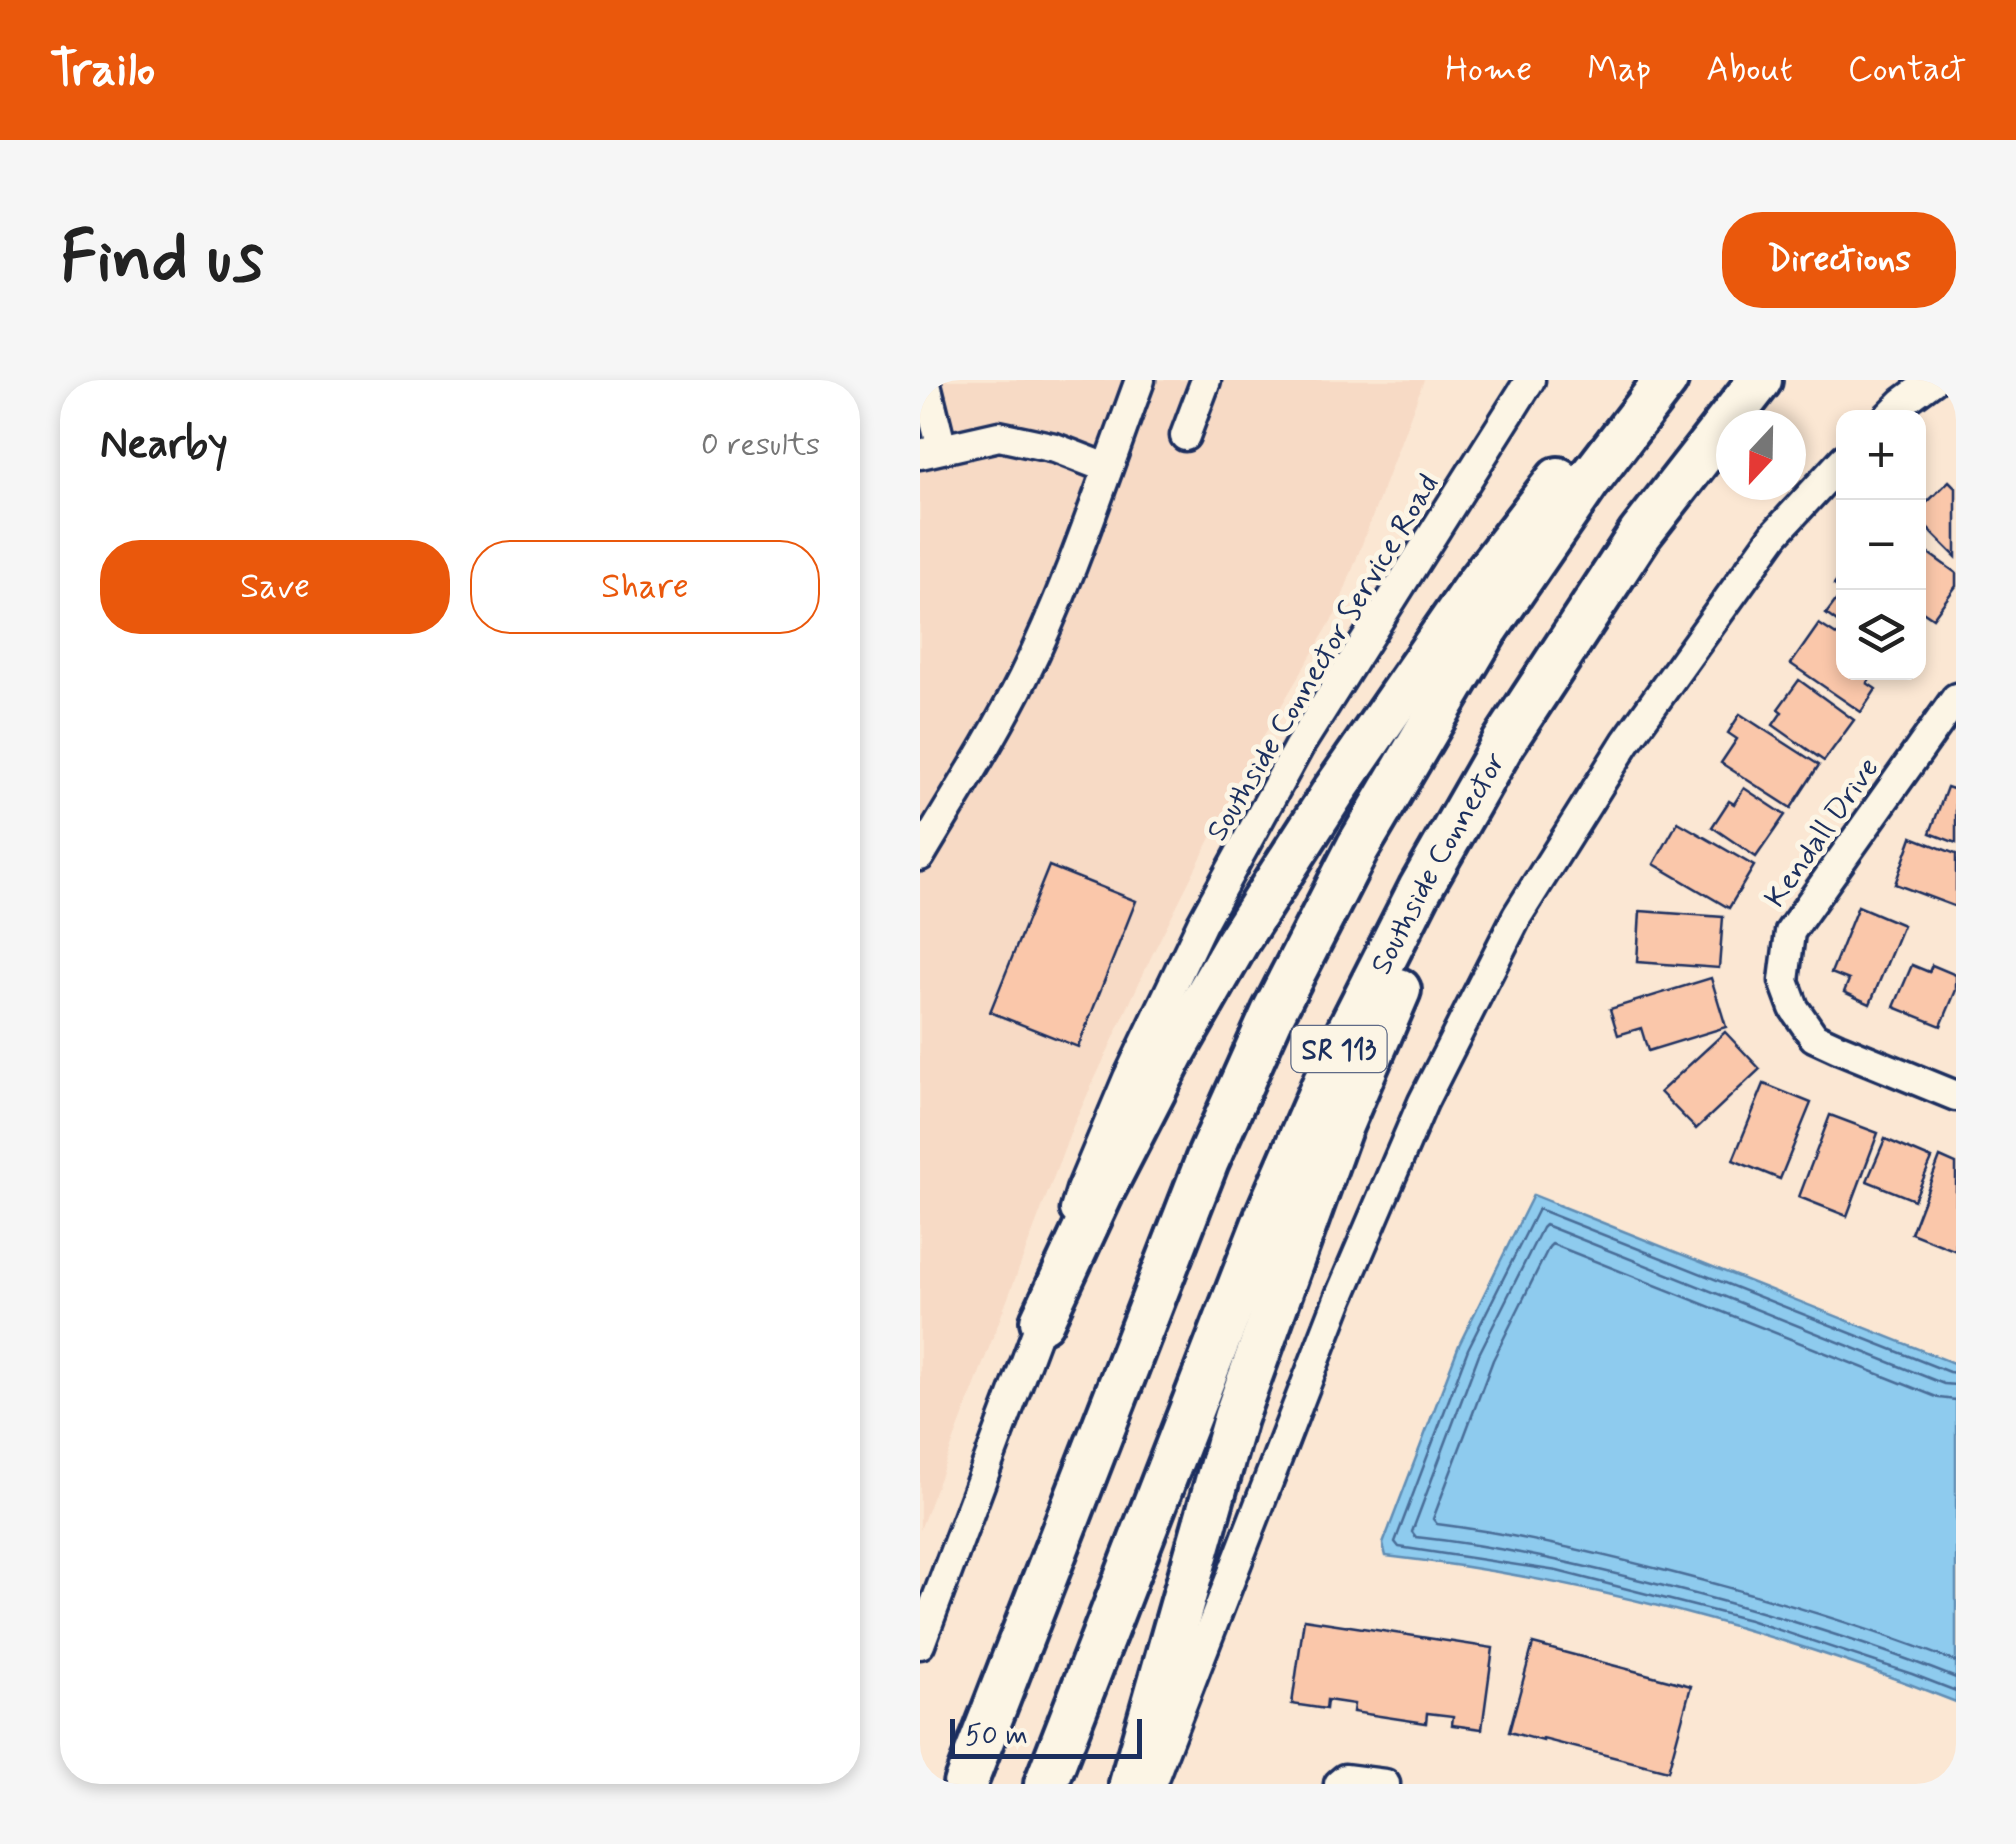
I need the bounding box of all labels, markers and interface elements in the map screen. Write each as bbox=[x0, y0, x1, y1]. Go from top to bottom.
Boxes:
text: Trailo bbox=[50, 39, 155, 102]
text: Home bbox=[1445, 47, 1532, 93]
text: Map bbox=[1587, 47, 1651, 93]
text: About bbox=[1706, 47, 1793, 93]
text: Contact bbox=[1848, 47, 1966, 93]
button: Directions bbox=[1722, 212, 1956, 308]
text: Find us bbox=[60, 214, 264, 306]
north arrow bbox=[1716, 410, 1806, 500]
map controls bbox=[1836, 410, 1926, 680]
button: + bbox=[1836, 410, 1926, 500]
text: Nearby bbox=[100, 418, 228, 473]
text: 0 results bbox=[701, 424, 820, 466]
street label: Southside Connector Service Road bbox=[1198, 467, 1448, 848]
button: − bbox=[1836, 500, 1926, 590]
button: Save bbox=[100, 540, 450, 634]
button: Share bbox=[470, 540, 820, 634]
button: layers bbox=[1836, 590, 1926, 680]
street label: Southside Connector bbox=[1362, 745, 1515, 981]
street label: Kendall Drive bbox=[1756, 750, 1888, 915]
road number: SR 113 bbox=[1292, 1026, 1386, 1072]
scale bar bbox=[950, 1714, 1142, 1758]
text: 50 m bbox=[965, 1718, 1028, 1755]

